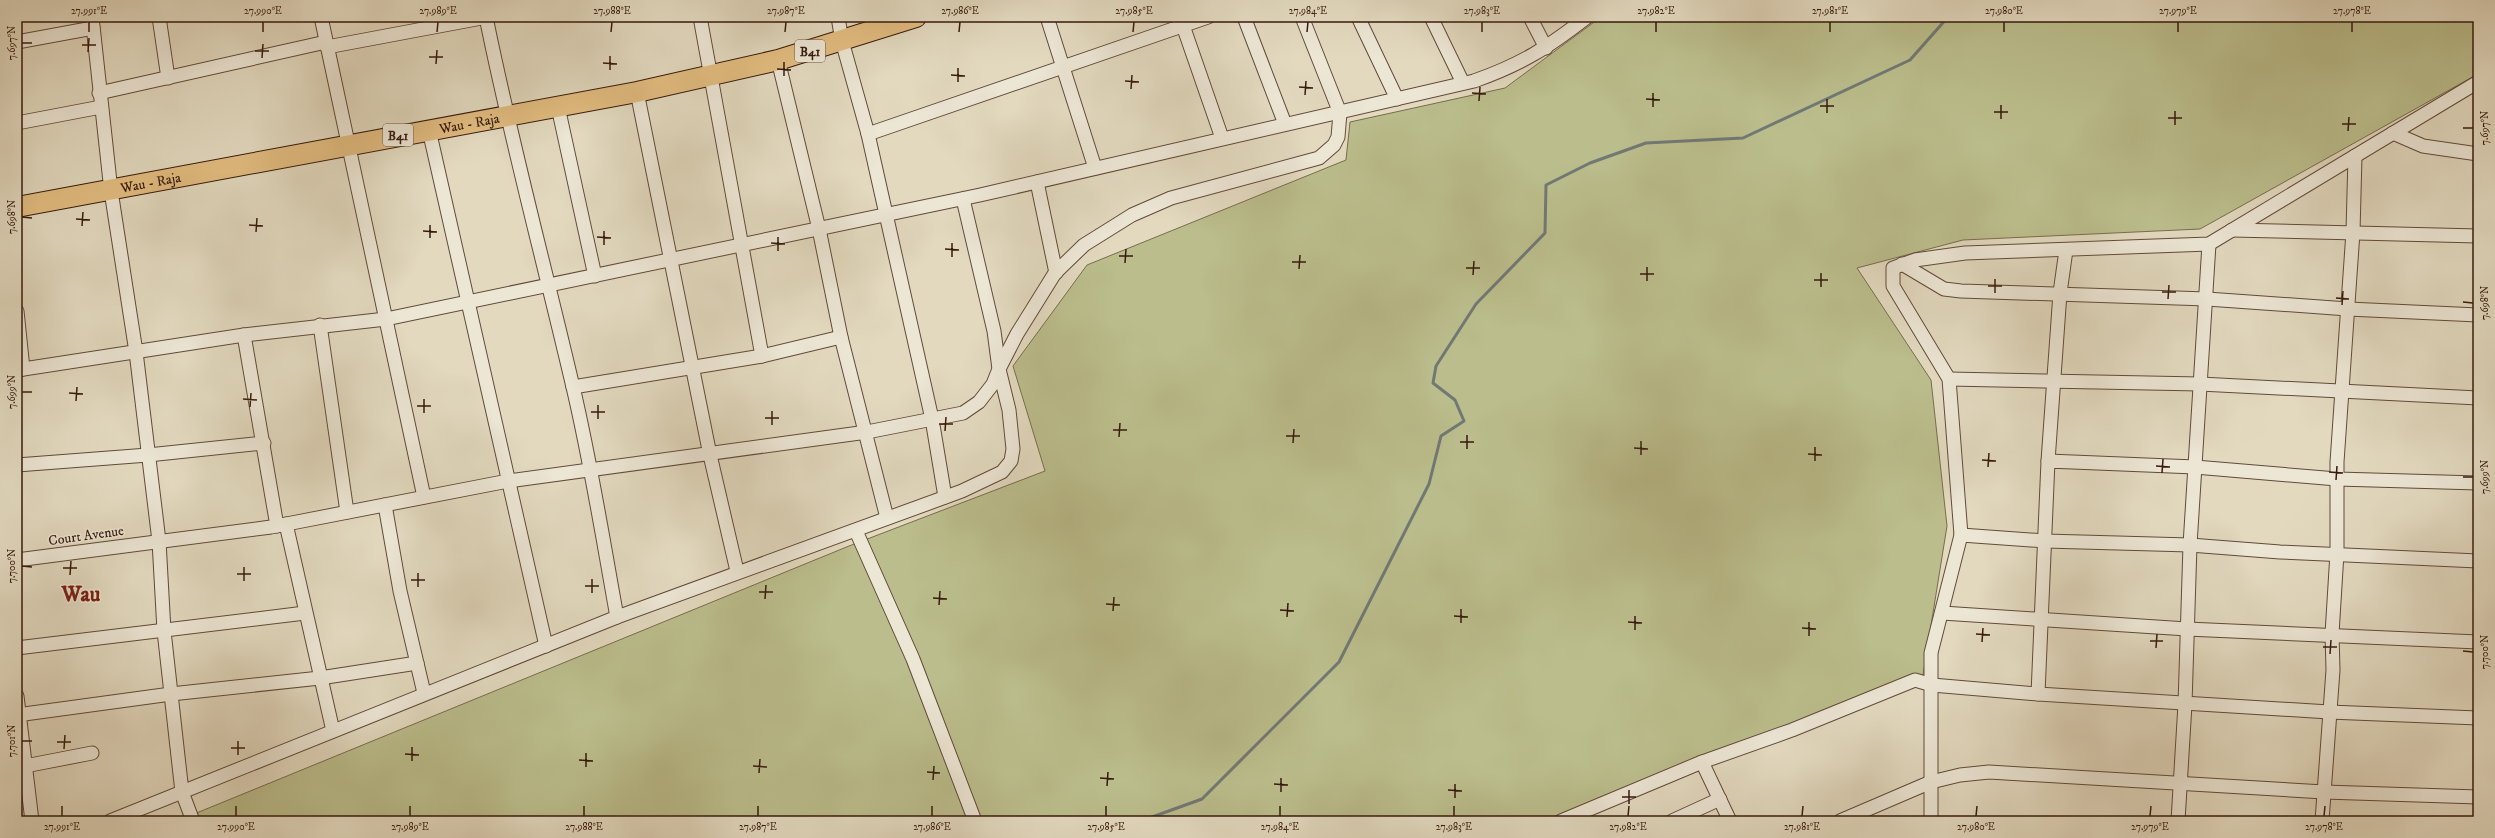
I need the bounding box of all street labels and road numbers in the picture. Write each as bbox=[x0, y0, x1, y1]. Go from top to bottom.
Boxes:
road number: B41 bbox=[795, 40, 825, 62]
street label: Wau - Raja bbox=[437, 110, 501, 139]
road number: B41 bbox=[383, 124, 413, 146]
street label: Wau - Raja bbox=[118, 169, 183, 198]
street label: Court Avenue bbox=[47, 522, 125, 550]

